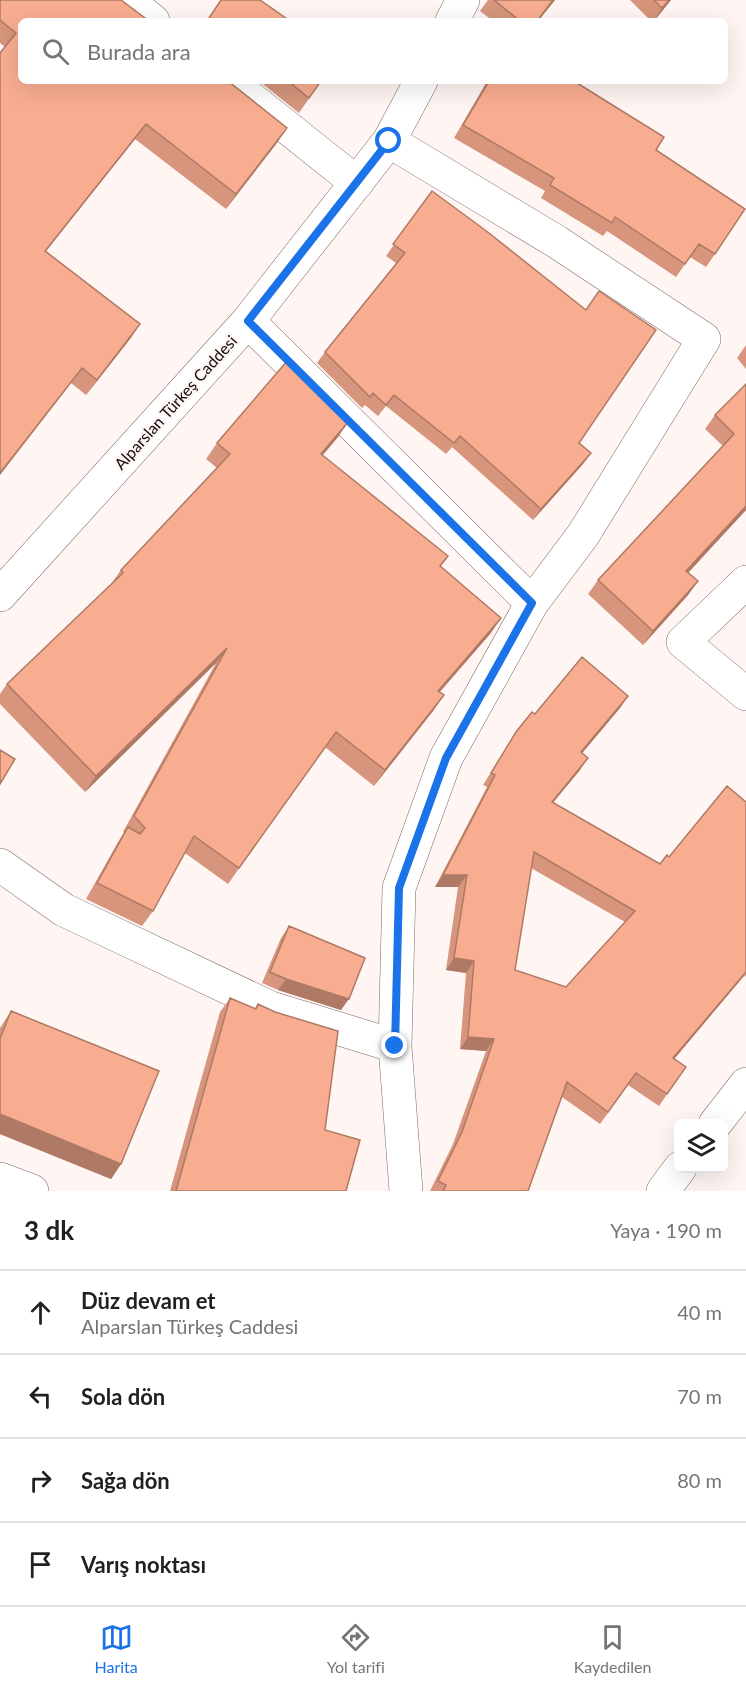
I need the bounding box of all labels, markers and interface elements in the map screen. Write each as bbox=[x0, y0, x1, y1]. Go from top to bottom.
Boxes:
search box bbox=[18, 18, 728, 84]
icon: search bbox=[39, 35, 72, 68]
text: Burada ara bbox=[87, 38, 191, 65]
route start bbox=[375, 127, 401, 153]
street label: Alparslan Türkeş Caddesi bbox=[110, 331, 240, 473]
route end bbox=[381, 1032, 407, 1058]
map controls bbox=[674, 1119, 728, 1173]
button: layers bbox=[674, 1119, 728, 1173]
text: 3 dk bbox=[24, 1214, 74, 1246]
text: Yaya · 190 m bbox=[610, 1218, 722, 1242]
text: Düz devam et bbox=[81, 1287, 216, 1314]
icon: ahead bbox=[24, 1296, 57, 1329]
text: 40 m bbox=[677, 1300, 722, 1324]
text: Alparslan Türkeş Caddesi bbox=[81, 1314, 298, 1338]
icon: left bbox=[24, 1380, 57, 1413]
text: Sola dön bbox=[81, 1383, 165, 1410]
text: 70 m bbox=[677, 1384, 722, 1408]
icon: right bbox=[24, 1464, 57, 1497]
text: Sağa dön bbox=[81, 1467, 170, 1494]
text: 80 m bbox=[677, 1468, 722, 1492]
icon: arrive bbox=[24, 1548, 57, 1581]
text: Varış noktası bbox=[81, 1551, 206, 1578]
tab: Harita bbox=[95, 1621, 138, 1676]
tab: Yol tarifi bbox=[327, 1621, 385, 1676]
tab: Kaydedilen bbox=[574, 1621, 651, 1676]

